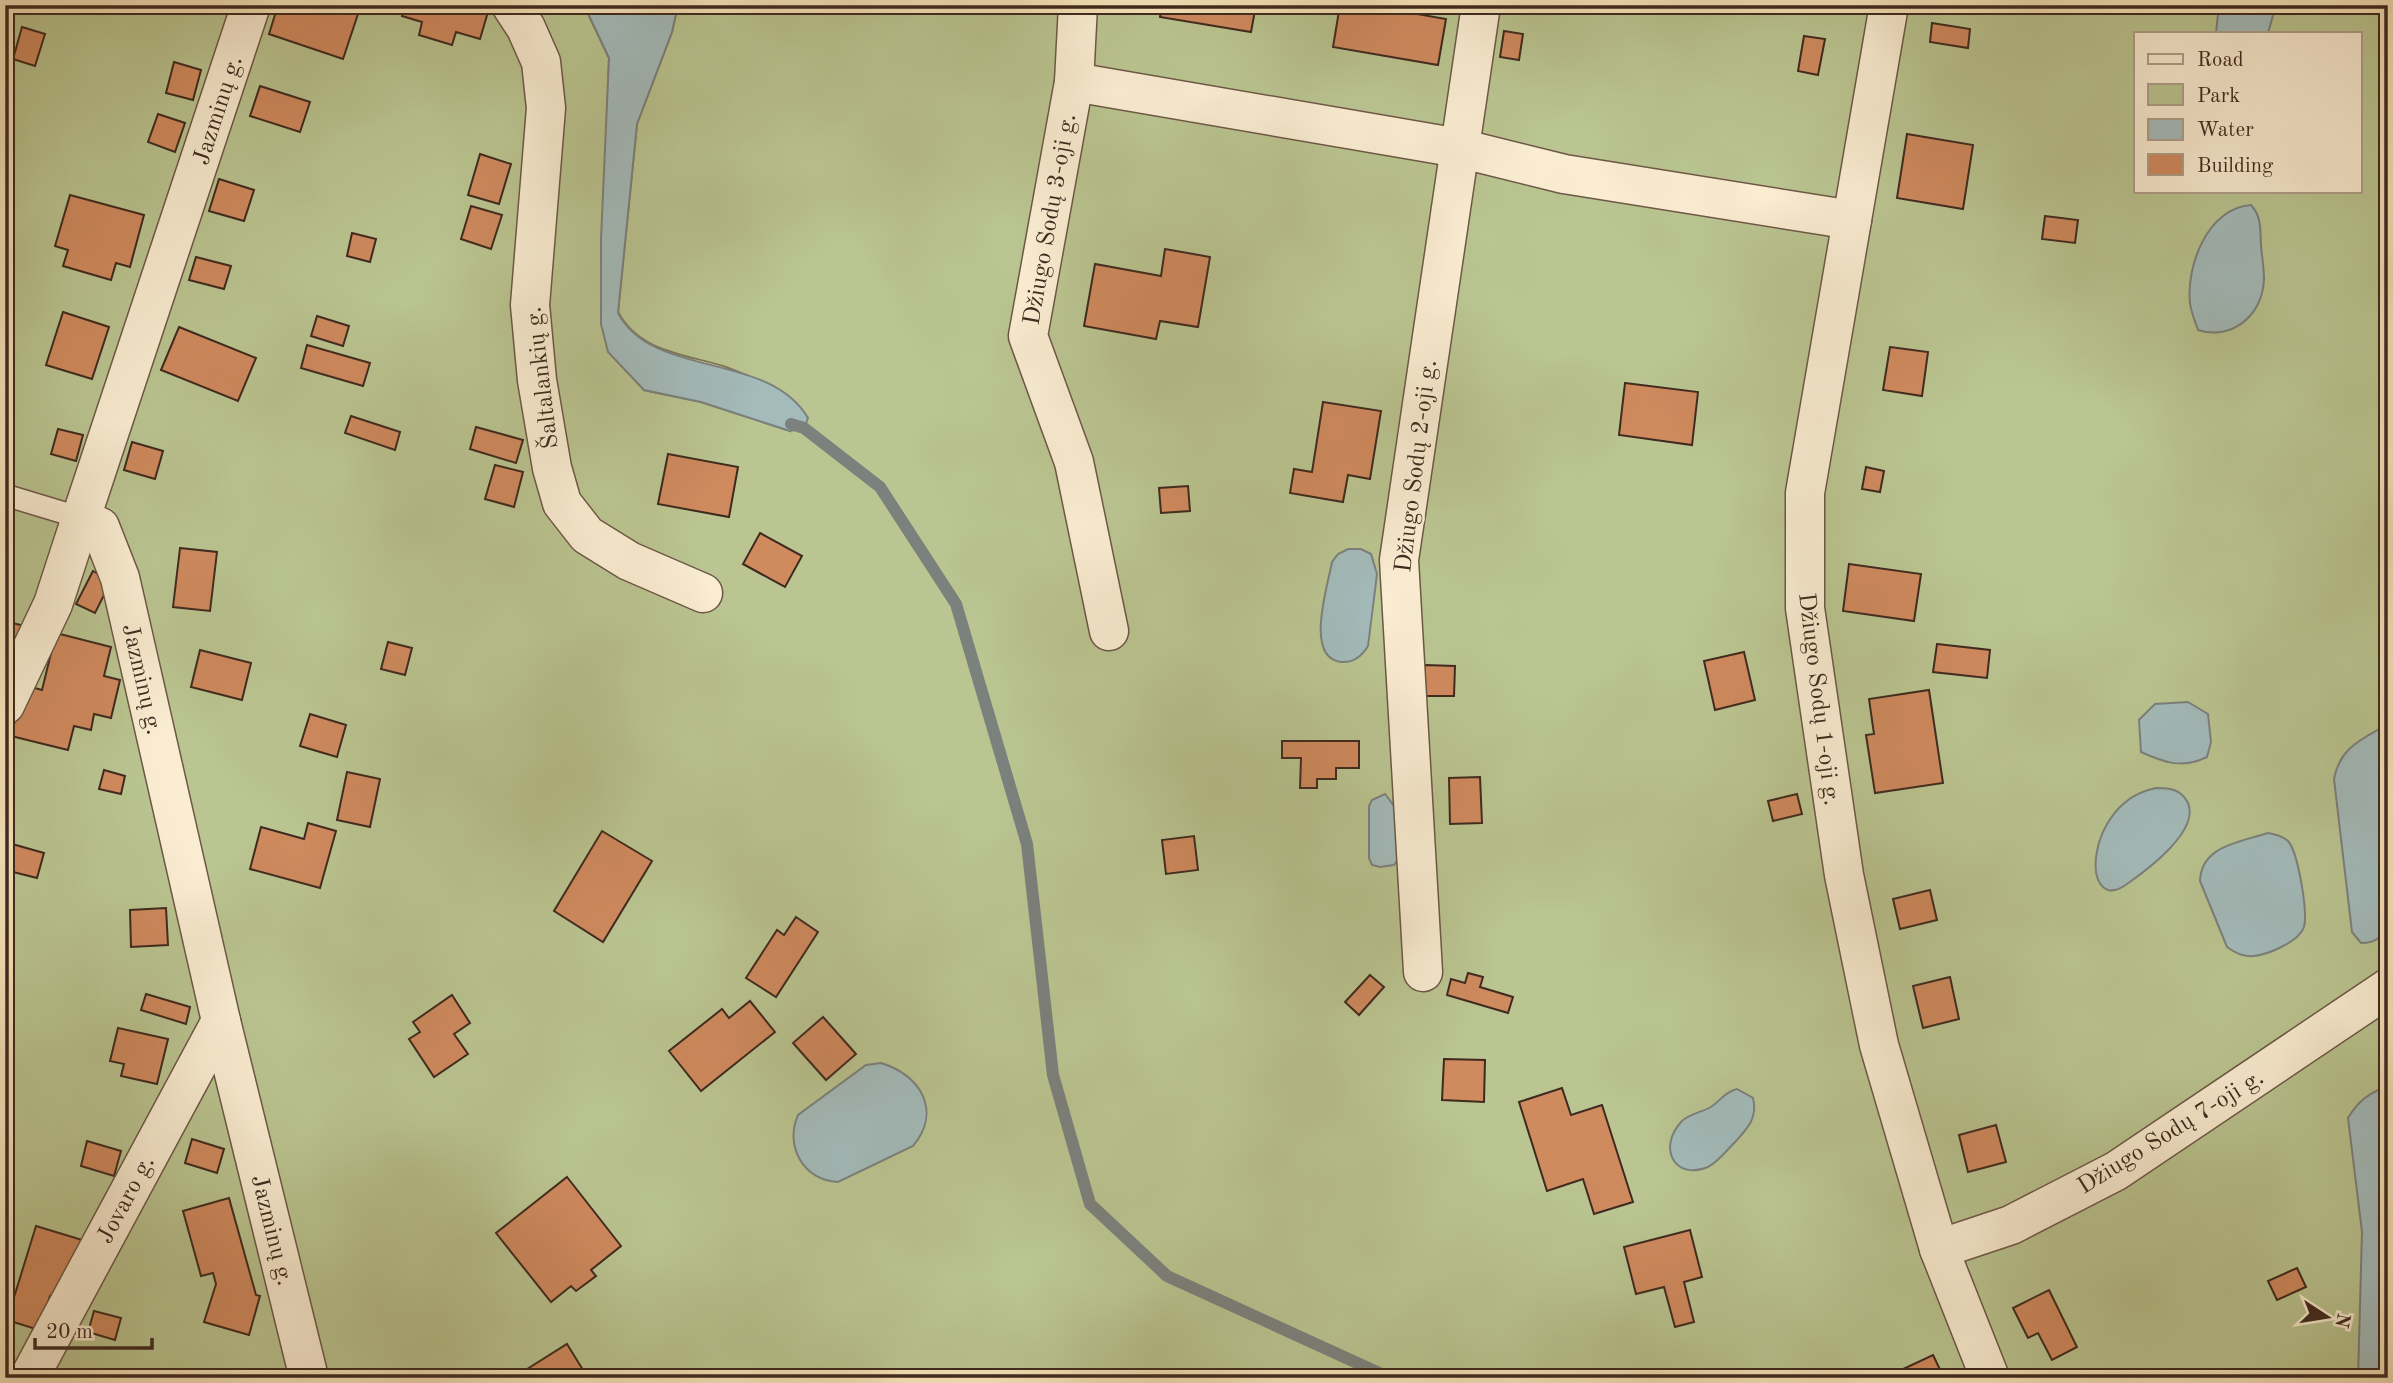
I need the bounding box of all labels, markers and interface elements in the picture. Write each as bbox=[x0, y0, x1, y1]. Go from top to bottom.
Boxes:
legend bbox=[2134, 32, 2362, 192]
text: Road bbox=[2197, 50, 2244, 71]
street label: Jazminų g. bbox=[190, 53, 248, 168]
text: Park bbox=[2197, 86, 2240, 107]
street label: Džiugo Sodų 3-oji g. bbox=[1021, 112, 1081, 327]
text: Water bbox=[2197, 120, 2254, 141]
text: Building bbox=[2197, 156, 2274, 177]
street label: Šaltalankių g. bbox=[517, 305, 564, 451]
street label: Džiugo Sodų 2-oji g. bbox=[1392, 358, 1442, 574]
street label: Džiugo Sodų 1-oji g. bbox=[1793, 591, 1843, 807]
street label: Jazminų g. bbox=[117, 622, 165, 737]
street label: Džiugo Sodų 7-oji g. bbox=[2074, 1066, 2268, 1200]
street label: Jovaro g. bbox=[94, 1152, 160, 1248]
street label: Jazminų g. bbox=[246, 1173, 296, 1288]
north arrow bbox=[2292, 1282, 2362, 1352]
scale bar bbox=[35, 1306, 152, 1350]
text: N bbox=[2330, 1311, 2352, 1330]
text: 20 m bbox=[46, 1322, 93, 1343]

